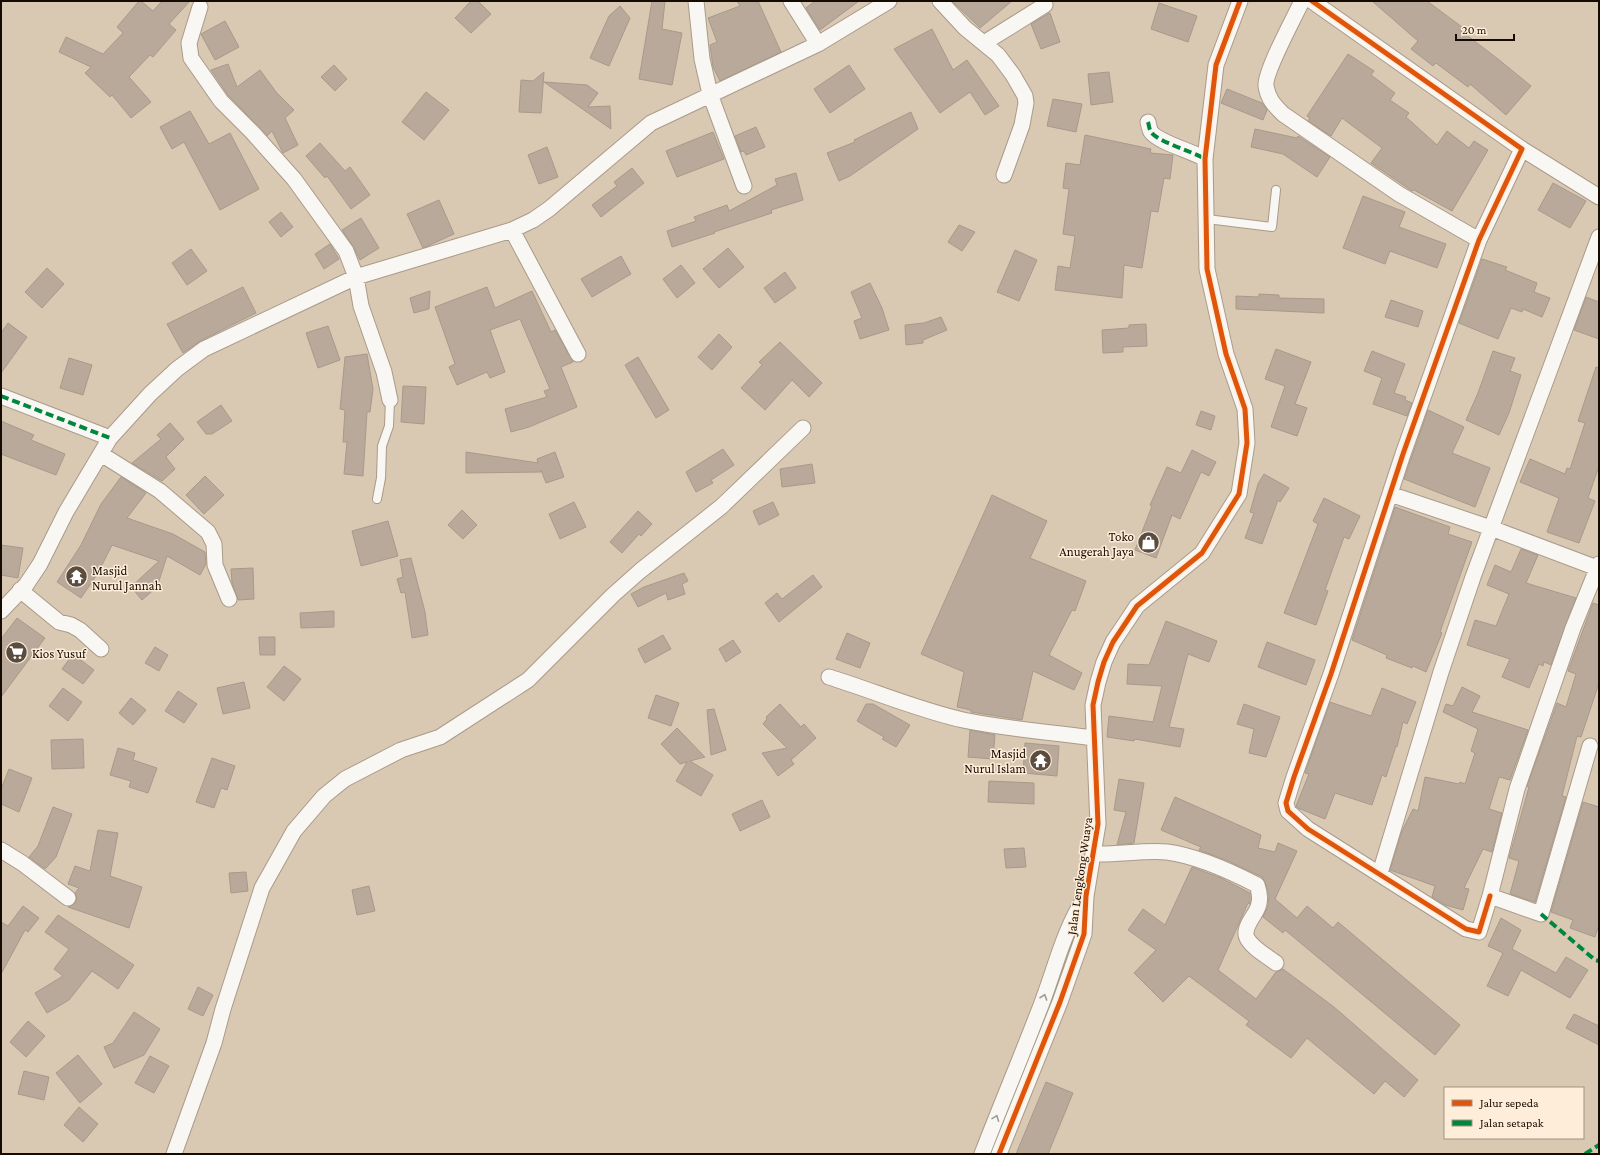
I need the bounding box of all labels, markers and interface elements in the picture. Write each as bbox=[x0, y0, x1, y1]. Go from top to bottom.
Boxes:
scale bar bbox=[1456, 16, 1514, 42]
text: 20 m bbox=[1462, 23, 1487, 37]
place label: Toko Anugerah Jaya bbox=[1059, 529, 1134, 559]
shop icon: Toko Anugerah Jaya bbox=[1136, 530, 1162, 556]
place label: Masjid Nurul Jannah bbox=[92, 563, 162, 593]
temple icon: Masjid Nurul Jannah bbox=[64, 564, 90, 590]
supermarket icon: Kios Yusuf bbox=[4, 640, 30, 666]
place label: Kios Yusuf bbox=[32, 646, 87, 661]
place label: Masjid Nurul Islam bbox=[964, 746, 1027, 776]
temple icon: Masjid Nurul Islam bbox=[1028, 747, 1054, 773]
street label: Jalan Lengkong Wuaya bbox=[1064, 816, 1095, 937]
one-way arrow bbox=[1039, 994, 1048, 1001]
legend bbox=[1444, 1087, 1584, 1139]
text: Jalur sepeda bbox=[1479, 1096, 1539, 1110]
one-way arrow bbox=[991, 1114, 999, 1121]
text: Jalan setapak bbox=[1479, 1116, 1544, 1130]

